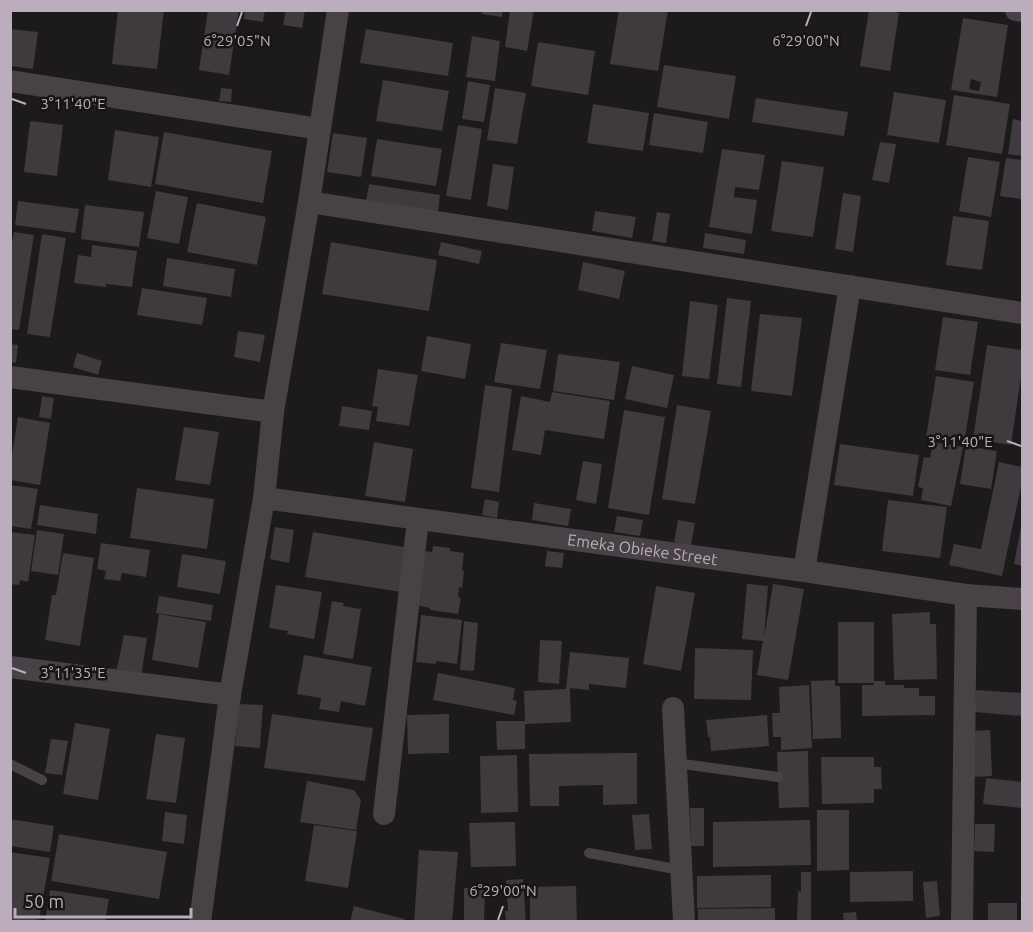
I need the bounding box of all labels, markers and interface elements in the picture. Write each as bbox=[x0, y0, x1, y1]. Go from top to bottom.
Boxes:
text: 6°29'05"N bbox=[203, 32, 271, 49]
text: 6°29'00"N bbox=[772, 32, 840, 49]
text: 3°11'40"E bbox=[40, 95, 106, 112]
text: 3°11'40"E bbox=[927, 433, 993, 450]
street label: Emeka Obieke Street bbox=[566, 530, 719, 568]
text: 3°11'35"E bbox=[40, 664, 106, 681]
scale bar bbox=[15, 881, 190, 919]
text: 6°29'00"N bbox=[469, 882, 537, 899]
text: 50 m bbox=[24, 891, 64, 911]

